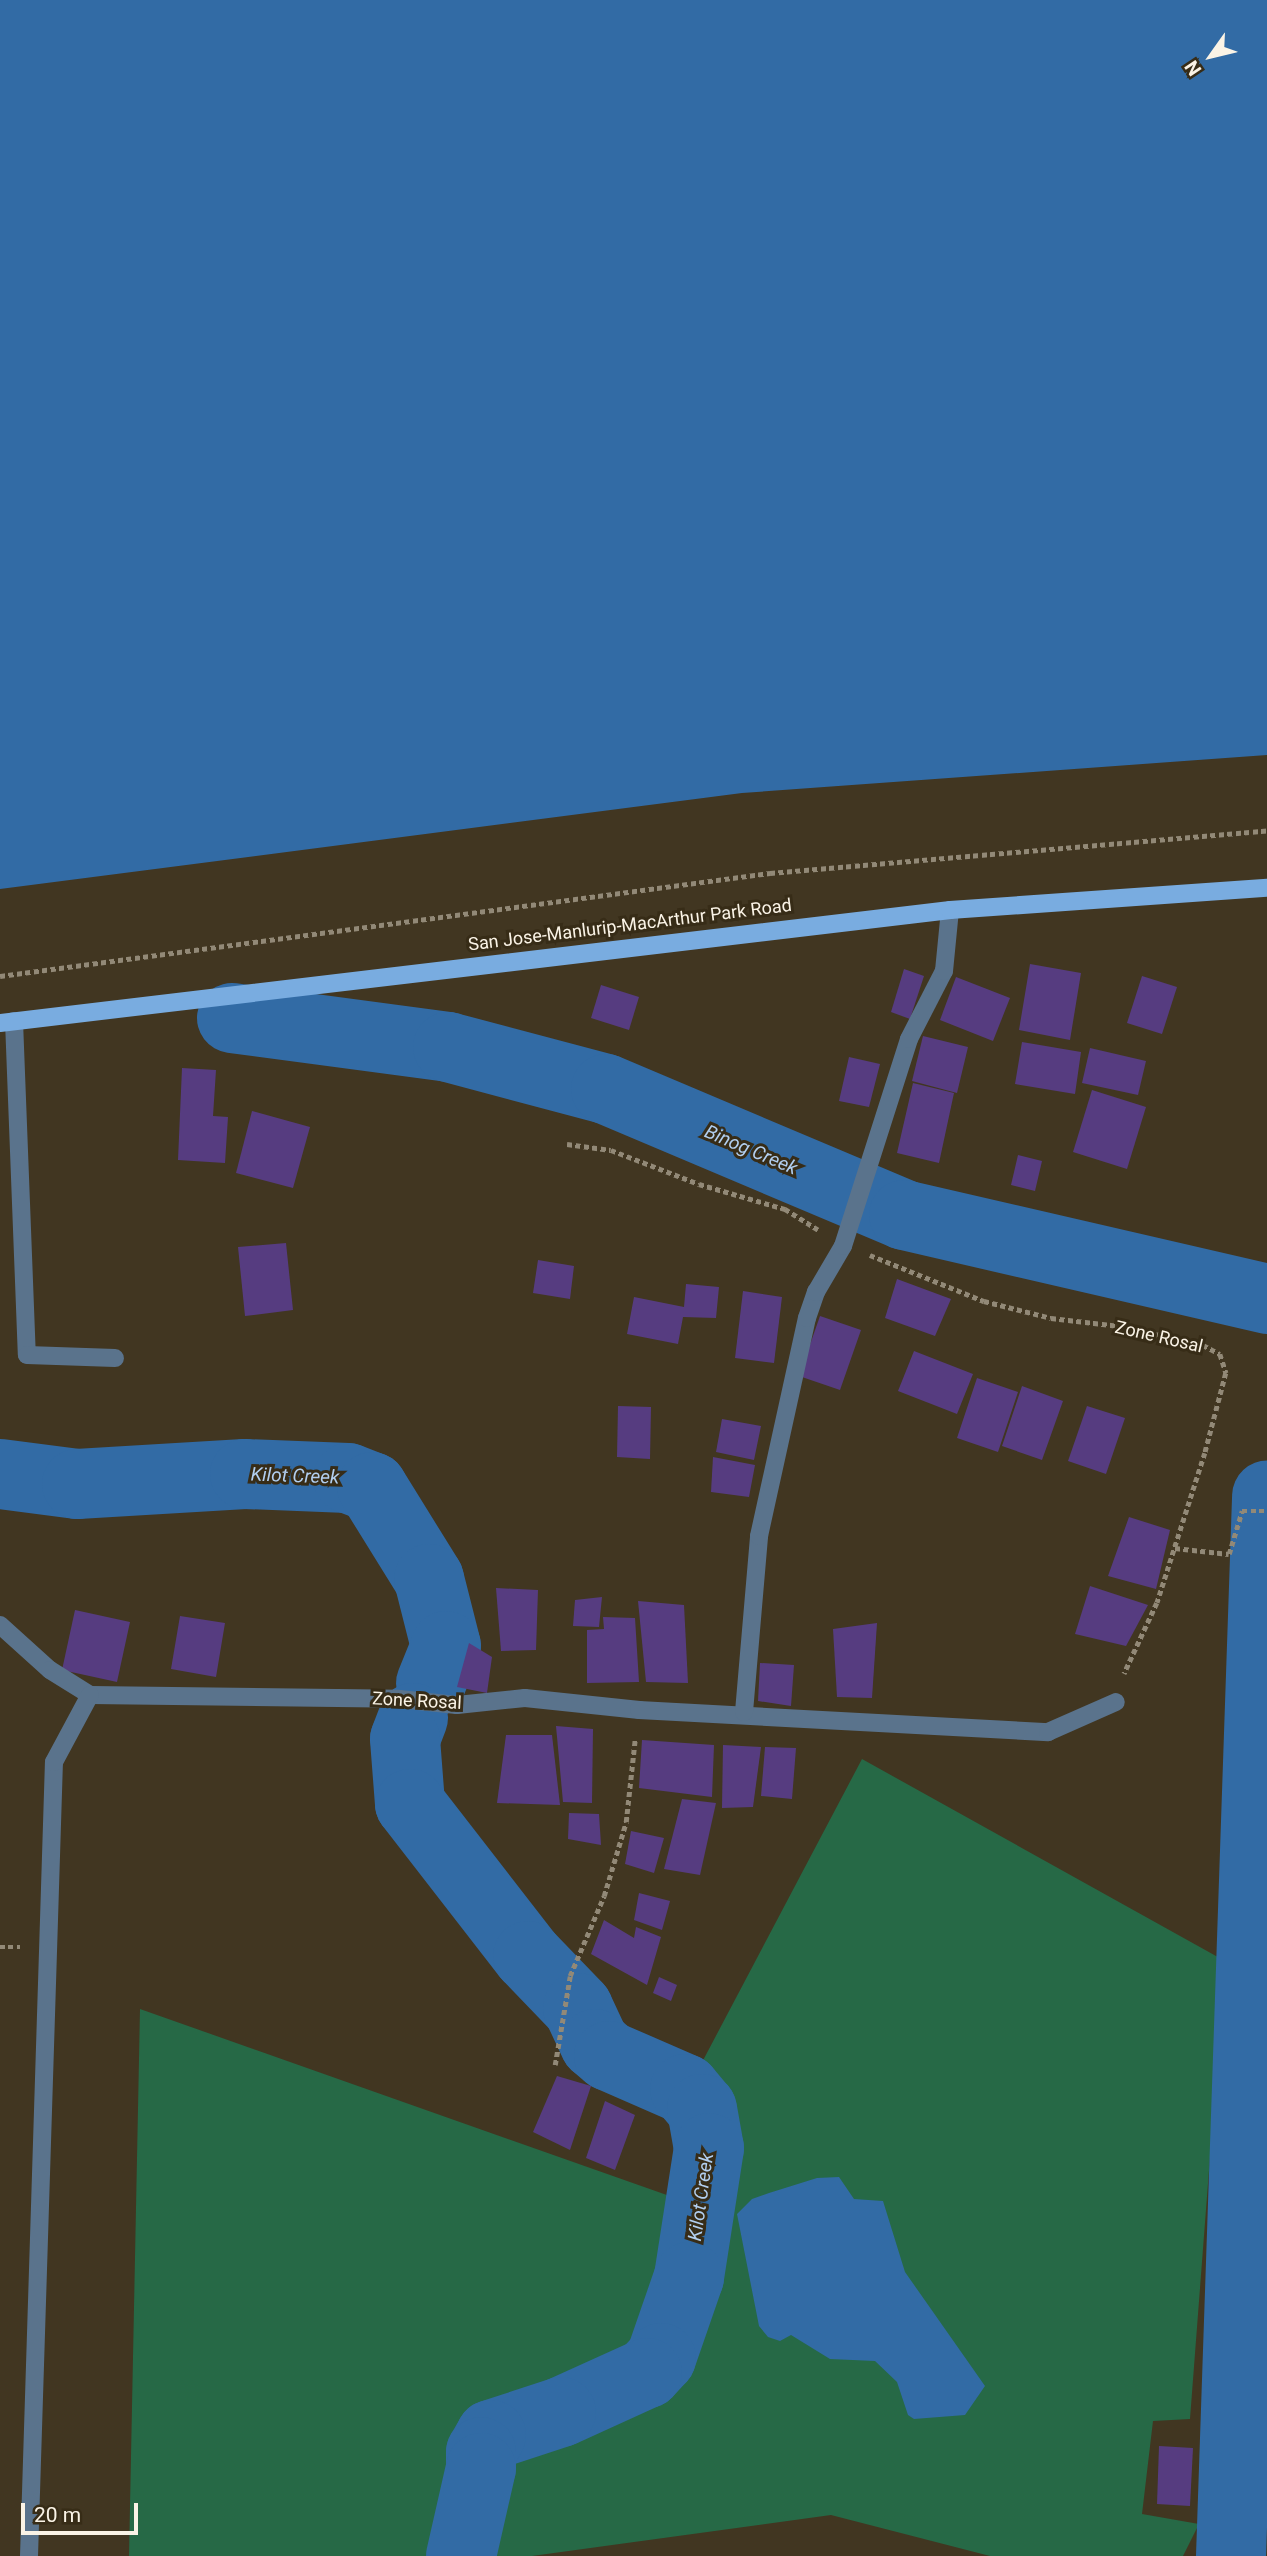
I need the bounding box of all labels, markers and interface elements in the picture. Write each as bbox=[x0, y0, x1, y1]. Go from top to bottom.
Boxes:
north arrow bbox=[1176, 21, 1246, 91]
text: N bbox=[1180, 56, 1206, 80]
street label: San Jose-Manlurip-MacArthur Park Road bbox=[467, 894, 793, 956]
water label: Binog Creek bbox=[701, 1120, 801, 1180]
street label: Zone Rosal bbox=[1113, 1316, 1205, 1358]
water label: Kilot Creek bbox=[250, 1463, 340, 1489]
street label: Zone Rosal bbox=[372, 1688, 462, 1714]
water label: Kilot Creek bbox=[684, 2152, 718, 2242]
scale bar bbox=[24, 2490, 142, 2534]
text: 20 m bbox=[34, 2503, 81, 2527]

